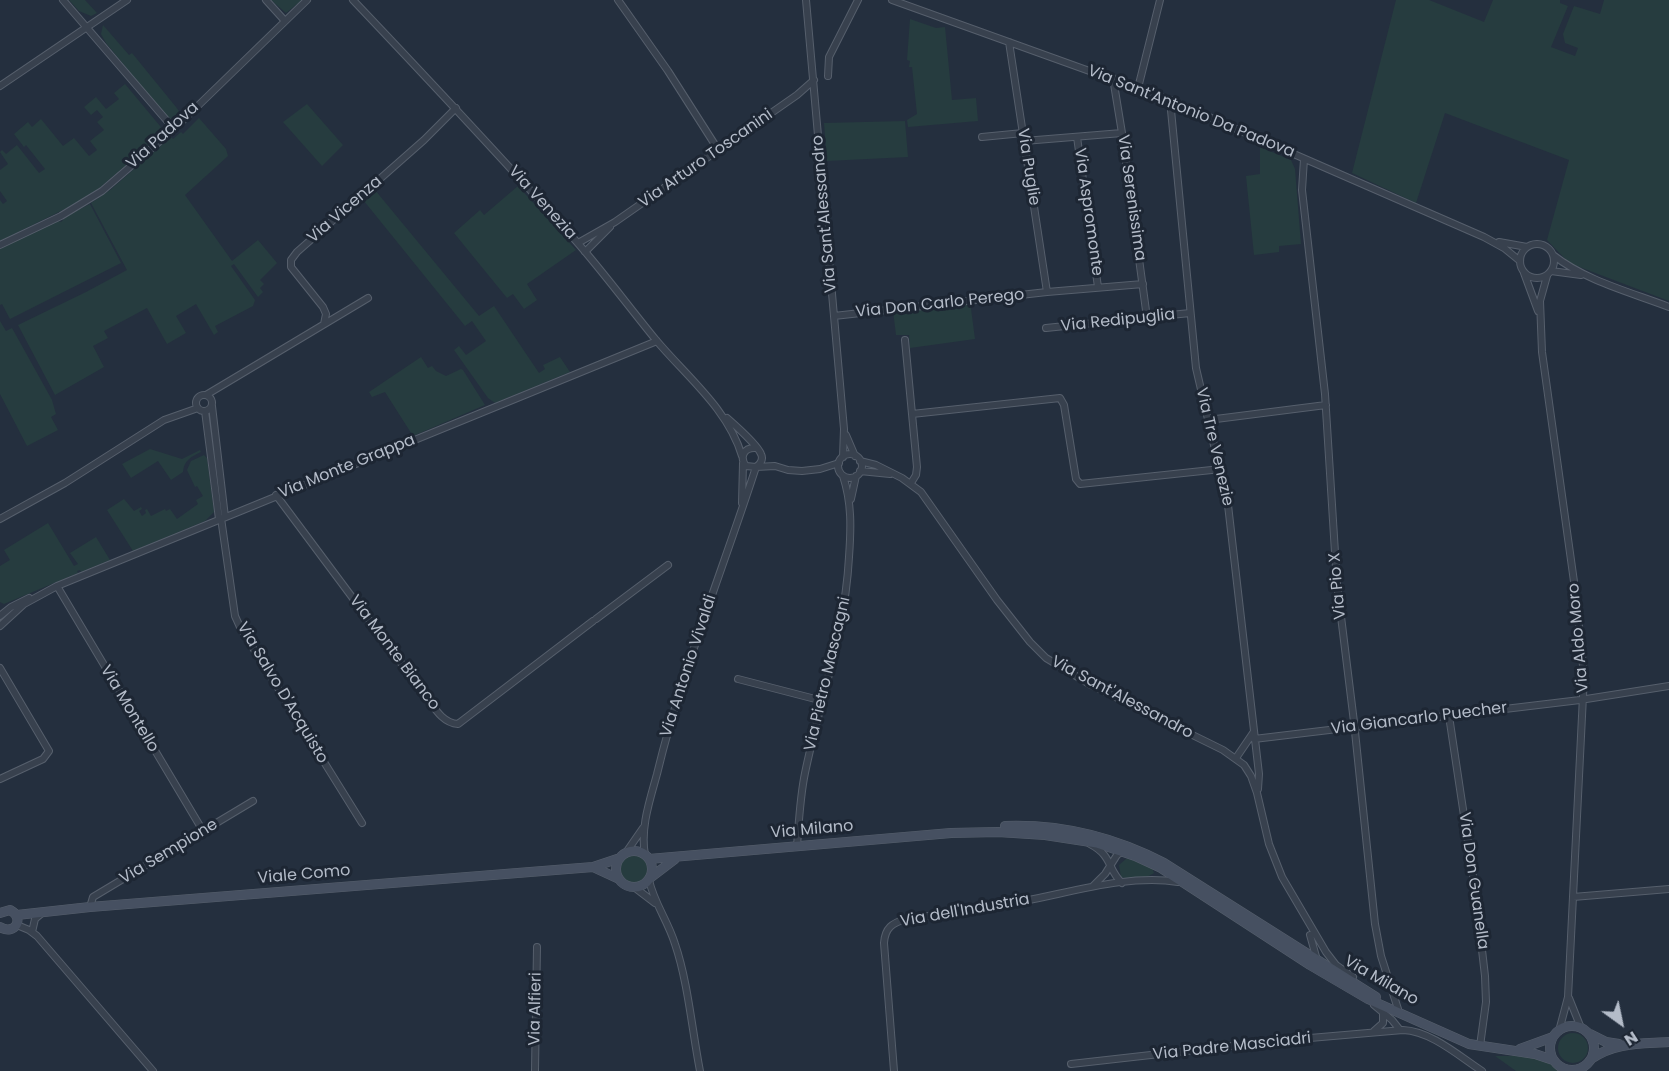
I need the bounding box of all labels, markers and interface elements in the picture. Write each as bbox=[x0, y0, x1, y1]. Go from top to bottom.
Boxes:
street label: Via Sant'Antonio Da Padova bbox=[1085, 62, 1297, 162]
street label: Via Padova bbox=[123, 98, 203, 174]
street label: Via Arturo Toscanini bbox=[635, 105, 777, 213]
street label: Via Puglie bbox=[1012, 127, 1044, 207]
street label: Via Sant'Alessandro bbox=[809, 134, 841, 294]
street label: Via Serenissima bbox=[1113, 134, 1149, 262]
street label: Via Aspromonte bbox=[1070, 147, 1106, 277]
street label: Via Venezia bbox=[504, 162, 580, 244]
street label: Via Vicenza bbox=[304, 172, 386, 248]
street label: Via Don Carlo Perego bbox=[855, 286, 1025, 322]
street label: Via Redipuglia bbox=[1060, 305, 1176, 337]
street label: Via Tre Venezie bbox=[1191, 386, 1237, 508]
street label: Via Monte Grappa bbox=[276, 431, 418, 503]
street label: Via Pio X bbox=[1325, 552, 1351, 620]
street label: Via Aldo Moro bbox=[1565, 582, 1593, 694]
street label: Via Monte Bianco bbox=[345, 592, 443, 714]
street label: Via Antonio Vivaldi bbox=[657, 592, 721, 740]
street label: Via Pietro Mascagni bbox=[801, 595, 855, 753]
street label: Via Salvo D'Acquisto bbox=[232, 619, 332, 767]
street label: Via Sant'Alessandro bbox=[1048, 652, 1196, 744]
street label: Via Montello bbox=[96, 662, 162, 756]
street label: Via Giancarlo Puecher bbox=[1330, 699, 1508, 739]
street label: Via Don Guanella bbox=[1454, 811, 1492, 951]
street label: Via Sempione bbox=[117, 815, 221, 889]
street label: Via Milano bbox=[770, 817, 854, 843]
street label: Viale Como bbox=[257, 861, 351, 889]
street label: Via dell'Industria bbox=[899, 890, 1031, 932]
street label: Via Milano bbox=[1340, 952, 1422, 1010]
street label: Via Alfieri bbox=[526, 972, 546, 1046]
north arrow bbox=[1591, 993, 1651, 1053]
text: N bbox=[1620, 1026, 1642, 1051]
street label: Via Padre Masciadri bbox=[1152, 1029, 1312, 1065]

